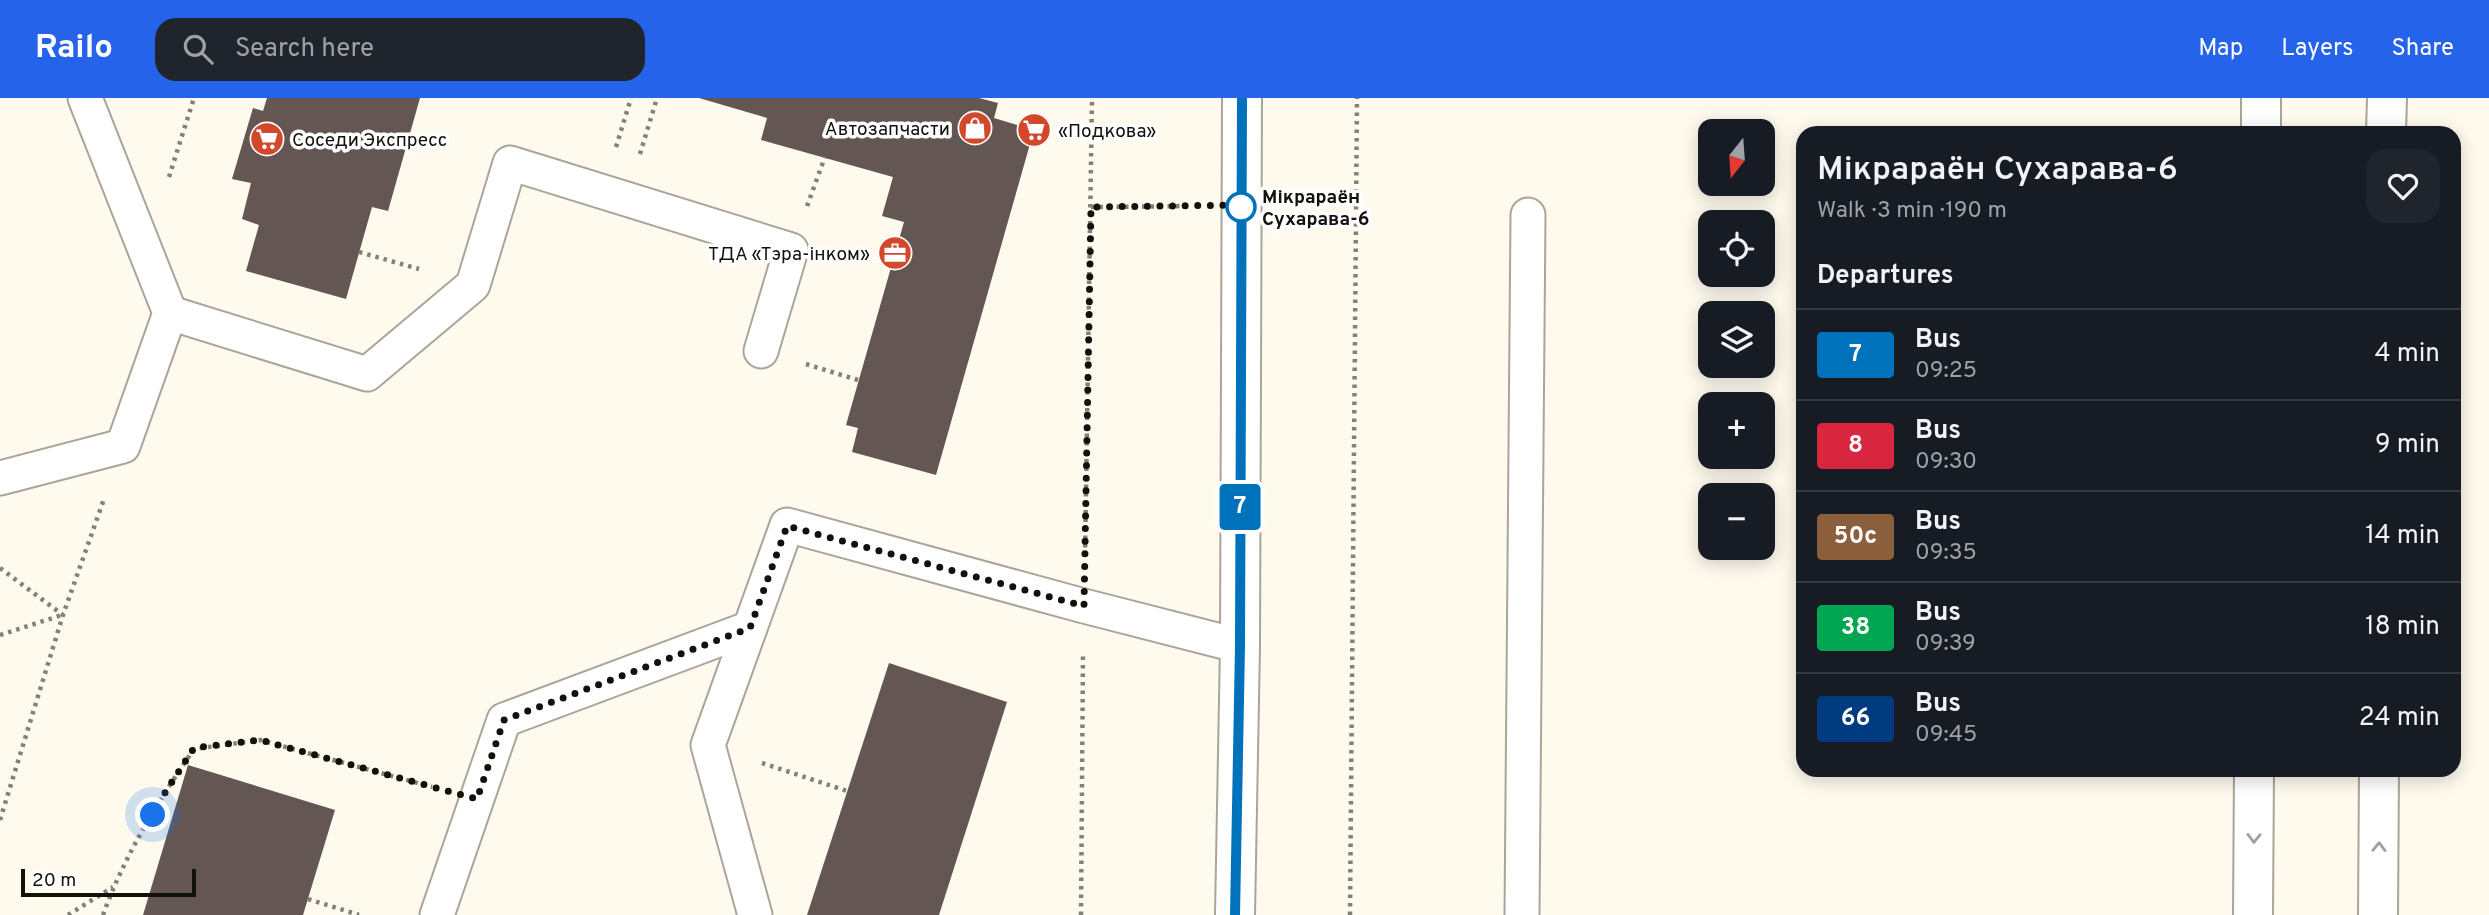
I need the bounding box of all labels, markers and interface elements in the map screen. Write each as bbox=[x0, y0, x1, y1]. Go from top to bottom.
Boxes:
search box bbox=[155, 18, 645, 81]
text: Railo bbox=[35, 28, 113, 70]
icon: search bbox=[179, 30, 217, 68]
text: Search here bbox=[235, 33, 374, 66]
text: Map bbox=[2198, 34, 2243, 64]
text: Layers bbox=[2281, 34, 2353, 64]
text: Share bbox=[2391, 34, 2454, 64]
shop icon: Автозапчасти bbox=[956, 109, 994, 147]
supermarket icon: «Подкова» bbox=[1015, 111, 1053, 149]
place label: Автозапчасти bbox=[825, 118, 950, 142]
north arrow bbox=[1698, 119, 1774, 196]
map controls bbox=[1698, 119, 1775, 560]
supermarket icon: Соседи Экспресс bbox=[248, 120, 286, 158]
place label: «Подкова» bbox=[1058, 120, 1157, 144]
place label: Соседи Экспресс bbox=[292, 129, 447, 153]
button: heart bbox=[2366, 149, 2440, 223]
text: Мікрараён Сухарава-6 bbox=[1817, 150, 2178, 192]
place label: Мікрараён Сухарава-6 bbox=[1262, 186, 1370, 232]
marker: Мікрараён Сухарава-6 bbox=[1226, 192, 1256, 222]
text: Walk · 3 min · 190 m bbox=[1817, 197, 2007, 226]
button: locate bbox=[1698, 210, 1775, 287]
office icon: ТДА «Тэра-інком» bbox=[876, 234, 914, 272]
place label: ТДА «Тэра-інком» bbox=[708, 243, 870, 267]
text: Departures bbox=[1817, 260, 1954, 293]
button: layers bbox=[1698, 301, 1775, 378]
text: Bus bbox=[1915, 324, 1961, 357]
text: 4 min bbox=[2374, 338, 2440, 371]
text: 7 bbox=[1849, 340, 1862, 370]
text: 09:25 bbox=[1915, 357, 1977, 386]
button: + bbox=[1698, 392, 1775, 469]
text: Bus bbox=[1915, 415, 1961, 448]
text: 9 min bbox=[2375, 429, 2440, 462]
text: 8 bbox=[1848, 431, 1863, 461]
text: 09:30 bbox=[1915, 448, 1977, 477]
button: − bbox=[1698, 483, 1775, 560]
line badge: 7 bbox=[1217, 484, 1263, 530]
text: 7 bbox=[1234, 492, 1246, 522]
text: Bus bbox=[1915, 506, 1961, 539]
text: 14 min bbox=[2365, 520, 2440, 553]
text: 50с bbox=[1834, 522, 1877, 552]
text: 09:35 bbox=[1915, 539, 1977, 568]
text: Bus bbox=[1915, 597, 1961, 630]
text: 18 min bbox=[2365, 611, 2440, 644]
text: 38 bbox=[1841, 613, 1870, 643]
text: 09:39 bbox=[1915, 630, 1976, 659]
text: Bus bbox=[1915, 688, 1961, 721]
text: 24 min bbox=[2359, 702, 2440, 735]
text: 66 bbox=[1841, 704, 1870, 734]
text: 09:45 bbox=[1915, 721, 1977, 750]
your location bbox=[135, 797, 170, 832]
one-way arrow bbox=[2246, 833, 2262, 844]
one-way arrow bbox=[2371, 841, 2387, 852]
scale bar bbox=[21, 866, 196, 898]
text: 20 m bbox=[32, 869, 76, 893]

